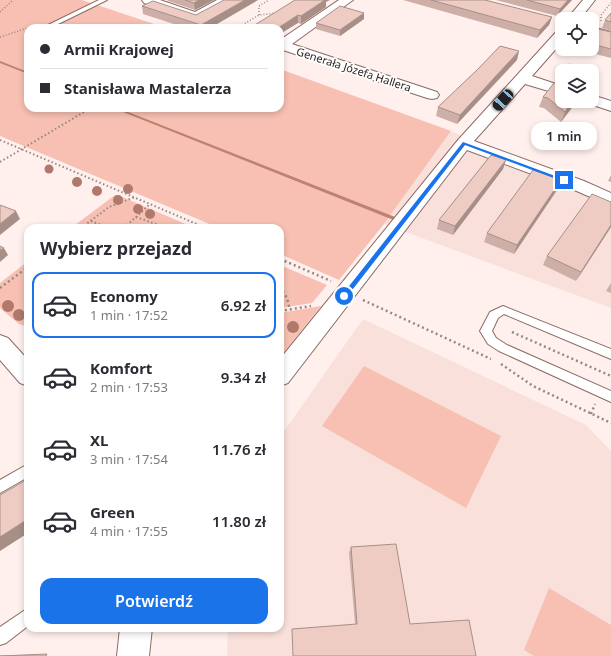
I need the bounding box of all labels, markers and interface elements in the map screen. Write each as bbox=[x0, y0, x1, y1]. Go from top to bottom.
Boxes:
map controls bbox=[555, 12, 599, 108]
button: locate bbox=[555, 12, 599, 56]
text: Armii Krajowej bbox=[64, 39, 174, 59]
street label: Generała Józefa Hallera bbox=[295, 43, 413, 95]
button: layers bbox=[555, 64, 599, 108]
text: Stanisława Mastalerza bbox=[64, 78, 231, 98]
car bbox=[491, 87, 515, 113]
callout: 1 min bbox=[531, 122, 597, 150]
text: 1 min bbox=[546, 127, 582, 145]
route end bbox=[555, 171, 573, 189]
text: Wybierz przejazd bbox=[40, 236, 192, 260]
text: Economy bbox=[90, 286, 158, 306]
icon: car bbox=[42, 287, 78, 323]
route start bbox=[335, 287, 353, 305]
text: 6.92 zł bbox=[221, 295, 266, 315]
text: 1 min · 17:52 bbox=[90, 306, 168, 324]
text: Komfort bbox=[90, 358, 152, 378]
icon: car bbox=[42, 359, 78, 395]
text: 9.34 zł bbox=[221, 367, 266, 387]
text: 2 min · 17:53 bbox=[90, 378, 168, 396]
text: XL bbox=[90, 430, 108, 450]
icon: car bbox=[42, 431, 78, 467]
text: 11.76 zł bbox=[212, 439, 266, 459]
text: 3 min · 17:54 bbox=[90, 450, 168, 468]
text: Green bbox=[90, 502, 135, 522]
icon: car bbox=[42, 503, 78, 539]
text: 11.80 zł bbox=[212, 511, 266, 531]
text: 4 min · 17:55 bbox=[90, 522, 168, 540]
button: Potwierdź bbox=[40, 578, 268, 624]

